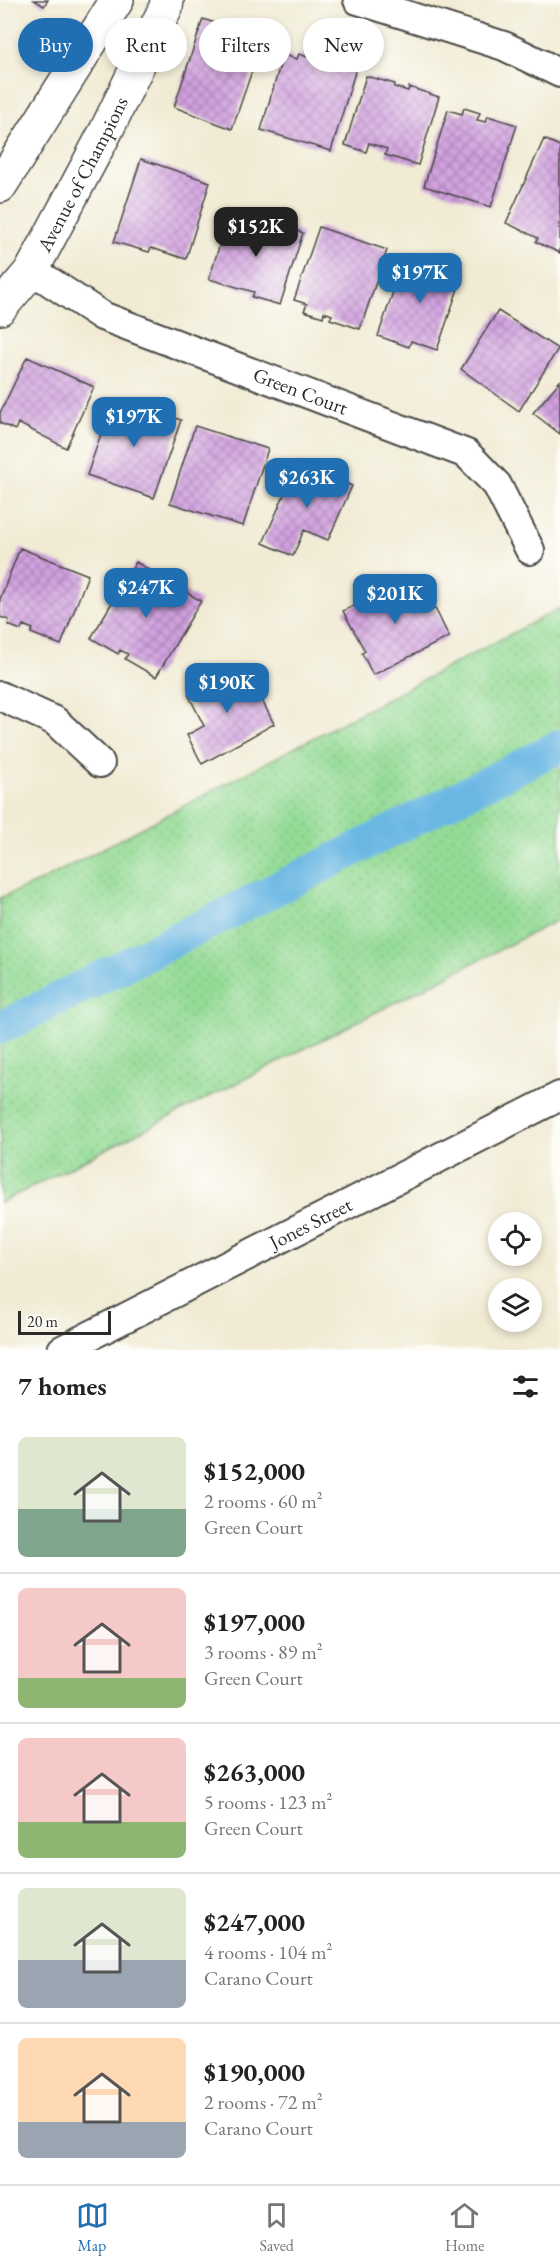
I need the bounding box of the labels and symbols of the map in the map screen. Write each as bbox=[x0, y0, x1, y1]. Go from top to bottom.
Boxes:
street label: Avenue of Champions bbox=[31, 92, 134, 257]
pin: $152K bbox=[214, 207, 298, 258]
pin: $197K bbox=[378, 253, 462, 304]
street label: Green Court bbox=[250, 361, 352, 421]
pin: $197K bbox=[92, 397, 176, 448]
pin: $263K bbox=[265, 458, 349, 509]
pin: $247K bbox=[104, 568, 188, 619]
pin: $201K bbox=[353, 574, 437, 625]
pin: $190K bbox=[185, 663, 269, 714]
street label: Jones Street bbox=[263, 1191, 357, 1256]
scale bar bbox=[18, 1308, 111, 1336]

